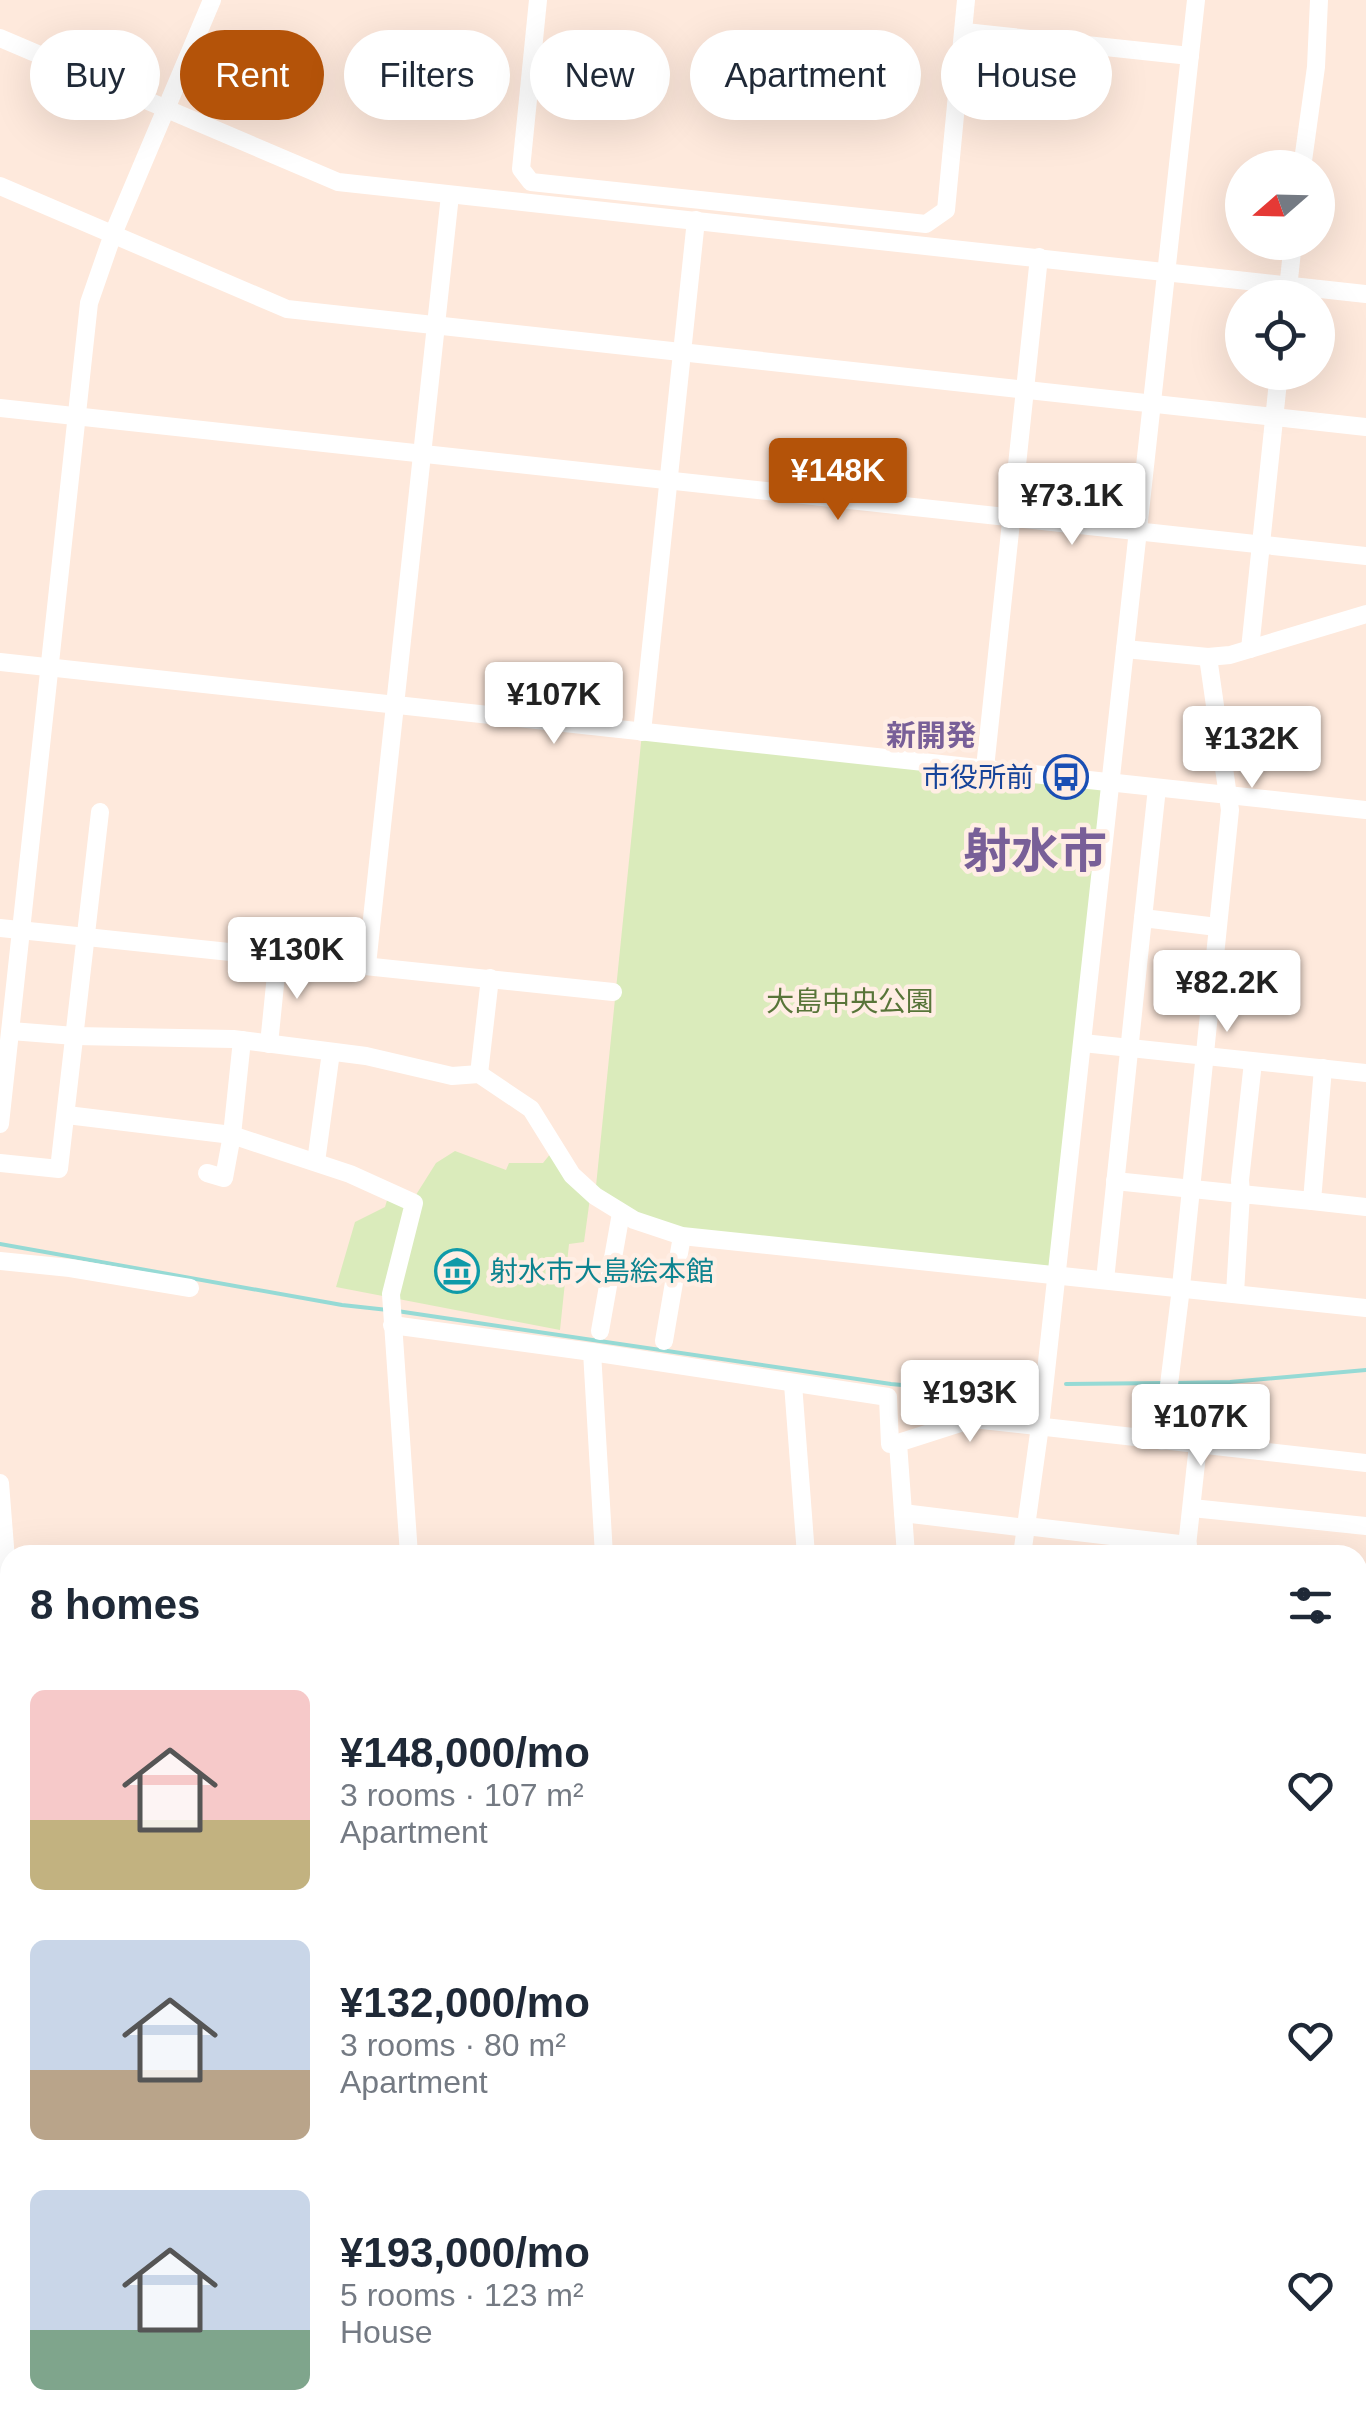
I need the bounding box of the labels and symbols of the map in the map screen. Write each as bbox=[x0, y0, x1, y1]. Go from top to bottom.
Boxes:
north arrow bbox=[1225, 150, 1335, 260]
pin: ¥148K bbox=[768, 438, 908, 523]
pin: ¥73.1K bbox=[991, 463, 1153, 548]
pin: ¥107K bbox=[484, 662, 624, 747]
pin: ¥132K bbox=[1182, 706, 1322, 791]
district label: 新開発 bbox=[886, 719, 976, 752]
bus stop icon: 市役所前 bbox=[1043, 754, 1089, 800]
place label: 市役所前 bbox=[922, 762, 1034, 793]
district label: 射水市 bbox=[963, 825, 1107, 878]
pin: ¥130K bbox=[227, 917, 367, 1002]
pin: ¥82.2K bbox=[1146, 950, 1308, 1035]
park label: 大島中央公園 bbox=[766, 986, 934, 1017]
museum icon: 射水市大島絵本館 bbox=[434, 1248, 480, 1294]
place label: 射水市大島絵本館 bbox=[490, 1256, 714, 1287]
pin: ¥193K bbox=[900, 1360, 1040, 1445]
pin: ¥107K bbox=[1131, 1384, 1271, 1469]

